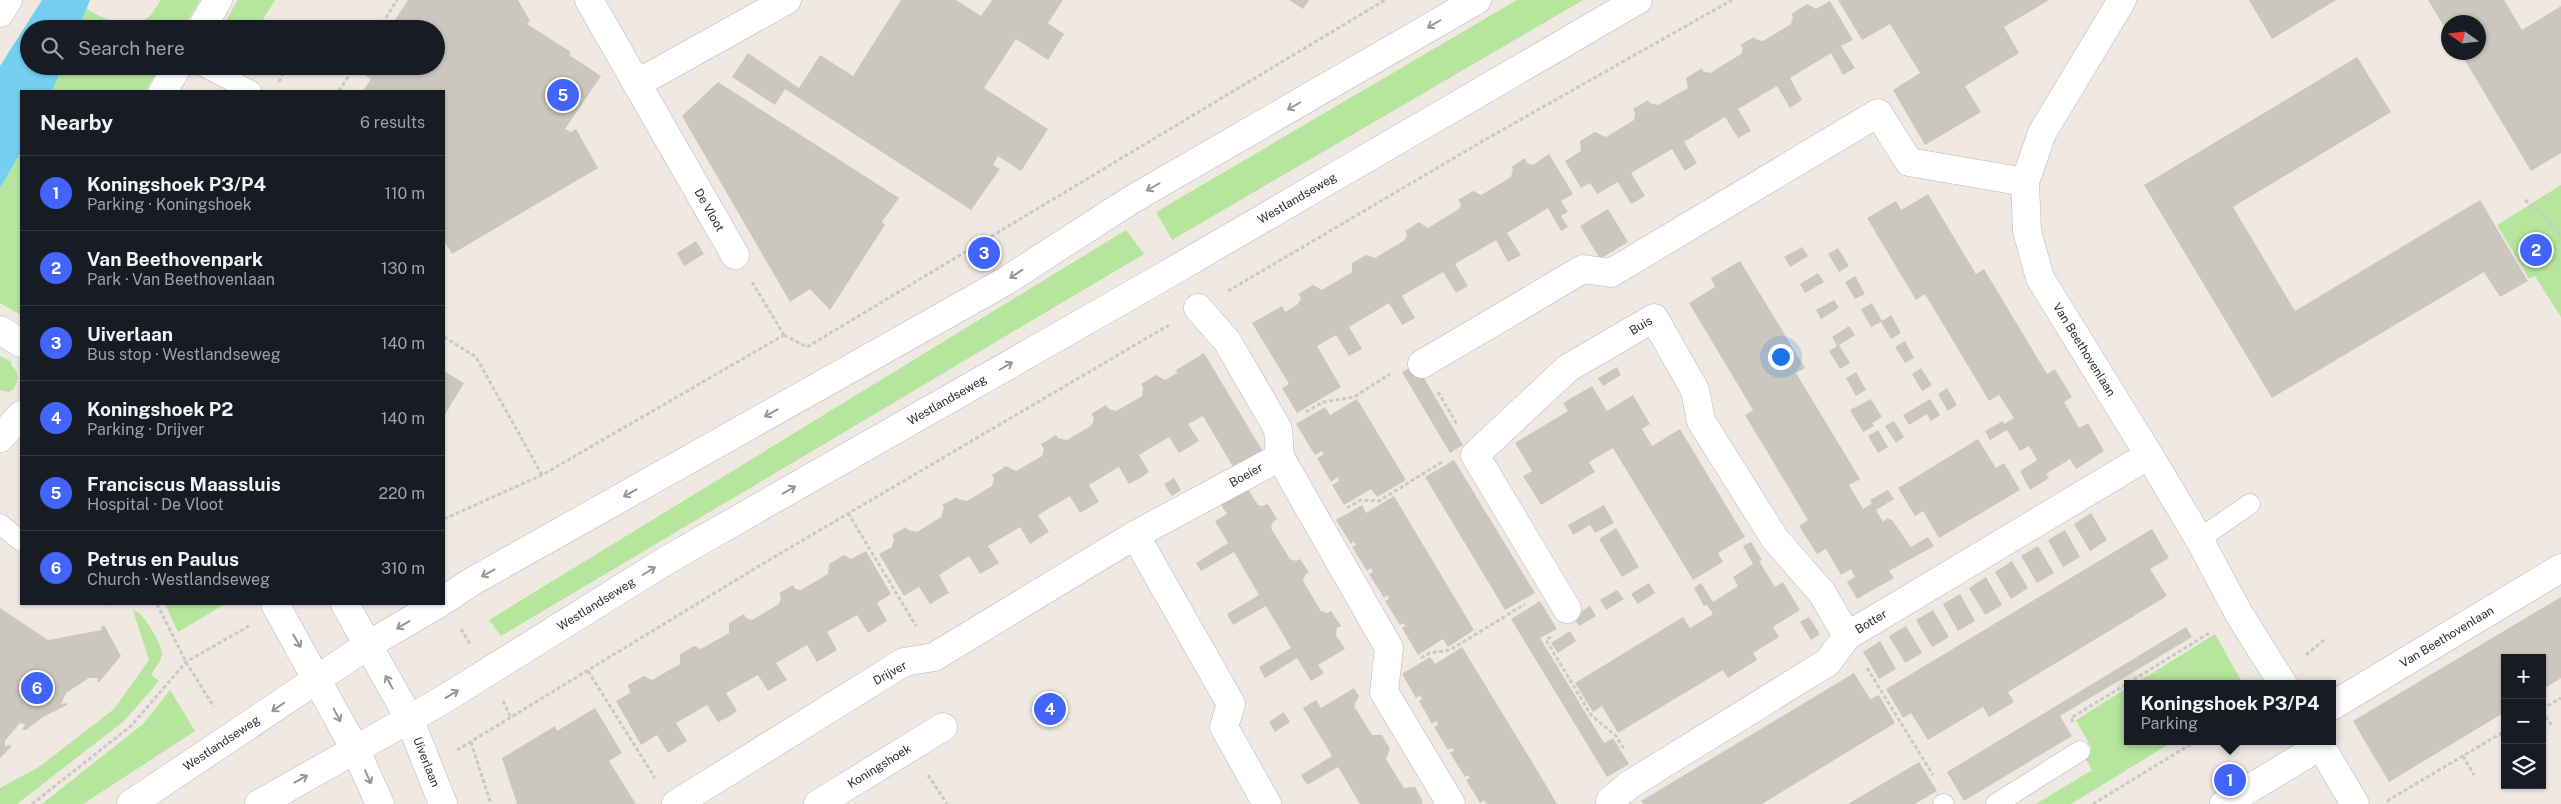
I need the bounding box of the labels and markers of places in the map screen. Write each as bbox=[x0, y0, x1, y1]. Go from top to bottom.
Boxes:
pin: 5 bbox=[547, 76, 579, 114]
pin: 2 bbox=[2520, 231, 2552, 269]
pin: 3 bbox=[968, 234, 1000, 272]
pin: 6 bbox=[21, 669, 53, 707]
pin: 4 bbox=[1034, 690, 1066, 728]
pin: 1 bbox=[2214, 761, 2246, 799]

